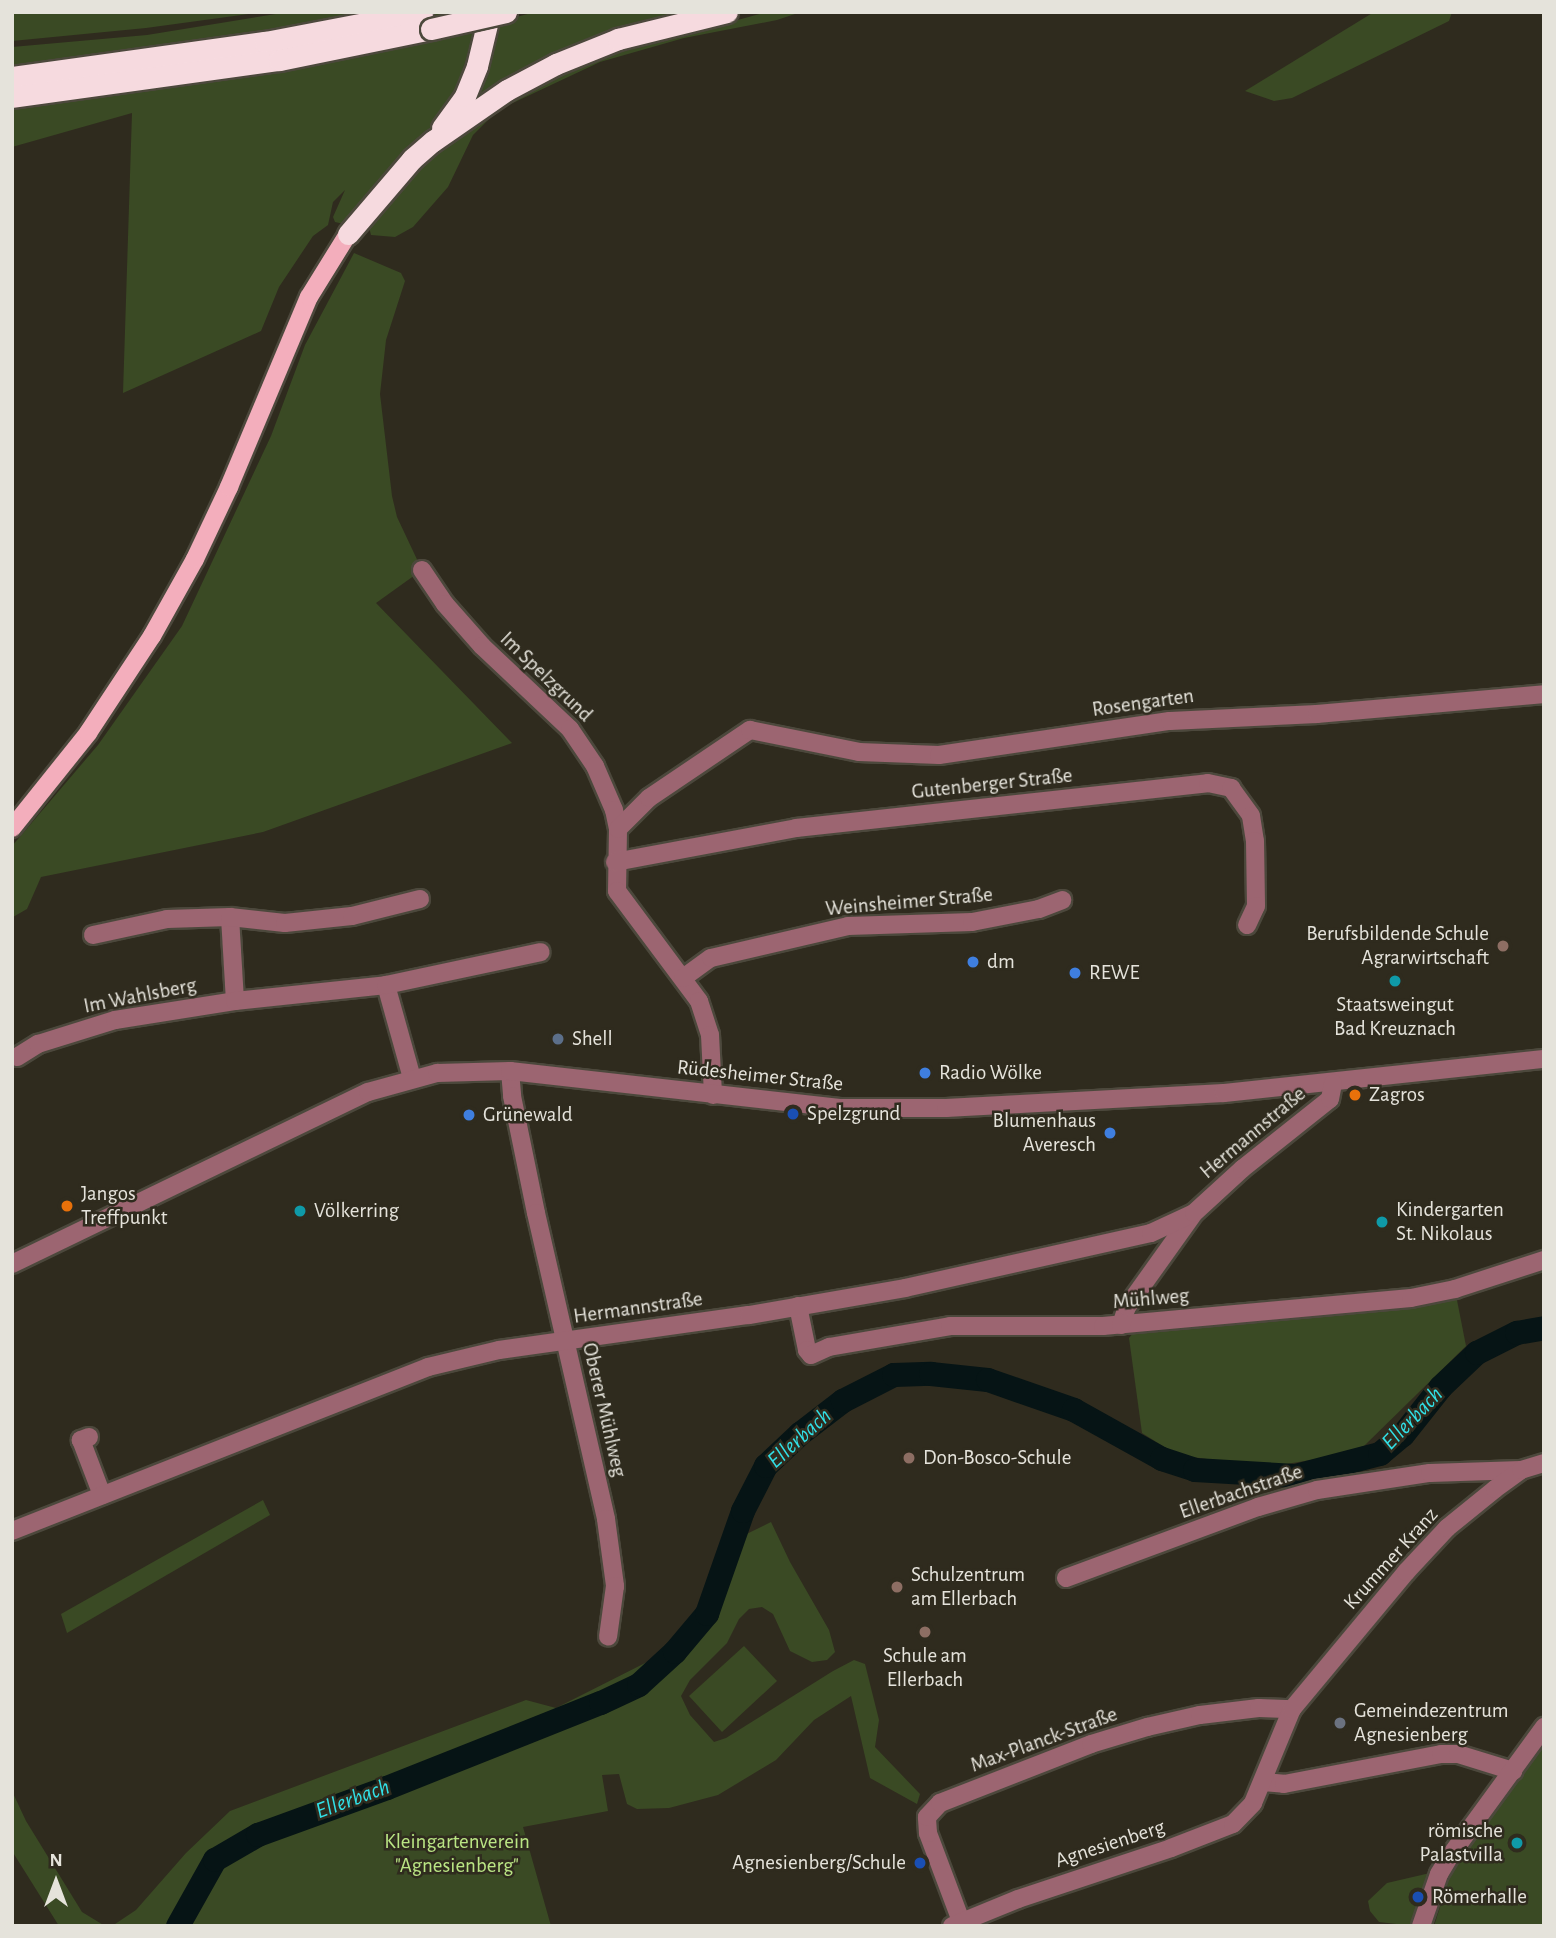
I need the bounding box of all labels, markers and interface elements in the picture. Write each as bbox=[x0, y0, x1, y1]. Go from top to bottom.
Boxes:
street label: Im Spelzgrund bbox=[494, 627, 598, 727]
street label: Rosengarten bbox=[1090, 683, 1196, 723]
street label: Gutenberger Straße bbox=[910, 763, 1074, 805]
street label: Weinsheimer Straße bbox=[824, 882, 994, 922]
place label: Berufsbildende Schule Agrarwirtschaft bbox=[1306, 921, 1489, 971]
marker: Berufsbildende Schule Agrarwirtschaft bbox=[1495, 938, 1511, 954]
place label: dm bbox=[987, 949, 1015, 975]
marker: dm bbox=[965, 954, 981, 970]
place label: REWE bbox=[1089, 960, 1140, 986]
marker: REWE bbox=[1067, 965, 1083, 981]
street label: Im Wahlsberg bbox=[81, 973, 199, 1019]
marker: Staatsweingut Bad Kreuznach bbox=[1387, 973, 1403, 989]
place label: Staatsweingut Bad Kreuznach bbox=[1334, 992, 1456, 1042]
place label: Shell bbox=[572, 1026, 613, 1052]
marker: Shell bbox=[550, 1031, 566, 1047]
street label: Rüdesheimer Straße bbox=[676, 1055, 844, 1097]
place label: Radio Wölke bbox=[939, 1060, 1042, 1086]
marker: Radio Wölke bbox=[917, 1065, 933, 1081]
street label: Hermannstraße bbox=[1195, 1081, 1311, 1185]
place label: Zagros bbox=[1369, 1082, 1425, 1108]
marker: Zagros bbox=[1347, 1087, 1363, 1103]
place label: Spelzgrund bbox=[807, 1101, 900, 1127]
place label: Grünewald bbox=[483, 1102, 573, 1128]
marker: Spelzgrund bbox=[785, 1106, 801, 1122]
marker: Grünewald bbox=[461, 1107, 477, 1123]
place label: Blumenhaus Averesch bbox=[993, 1108, 1096, 1158]
marker: Blumenhaus Averesch bbox=[1102, 1125, 1118, 1141]
place label: Jangos Treffpunkt bbox=[81, 1181, 167, 1231]
place label: Kindergarten St. Nikolaus bbox=[1396, 1197, 1504, 1247]
marker: Jangos Treffpunkt bbox=[59, 1198, 75, 1214]
place label: Völkerring bbox=[314, 1198, 399, 1224]
marker: Völkerring bbox=[292, 1203, 308, 1219]
marker: Kindergarten St. Nikolaus bbox=[1374, 1214, 1390, 1230]
street label: Mühlweg bbox=[1112, 1283, 1190, 1315]
street label: Hermannstraße bbox=[572, 1286, 704, 1330]
street label: Oberer Mühlweg bbox=[576, 1340, 632, 1480]
water label: Ellerbach bbox=[1376, 1382, 1450, 1456]
water label: Ellerbach bbox=[762, 1403, 838, 1475]
place label: Don-Bosco-Schule bbox=[923, 1445, 1071, 1471]
marker: Don-Bosco-Schule bbox=[901, 1450, 917, 1466]
street label: Ellerbachstraße bbox=[1176, 1459, 1306, 1525]
street label: Krummer Kranz bbox=[1339, 1503, 1443, 1615]
place label: Schulzentrum am Ellerbach bbox=[911, 1562, 1025, 1612]
marker: Schulzentrum am Ellerbach bbox=[889, 1579, 905, 1595]
marker: Schule am Ellerbach bbox=[917, 1624, 933, 1640]
place label: Schule am Ellerbach bbox=[883, 1643, 967, 1693]
place label: Gemeindezentrum Agnesienberg bbox=[1354, 1698, 1508, 1748]
street label: Max-Planck-Straße bbox=[967, 1702, 1121, 1778]
marker: Gemeindezentrum Agnesienberg bbox=[1332, 1715, 1348, 1731]
water label: Ellerbach bbox=[312, 1774, 394, 1826]
street label: Agnesienberg bbox=[1052, 1814, 1168, 1874]
place label: römische Palastvilla bbox=[1420, 1818, 1503, 1868]
park label: Kleingartenverein "Agnesienberg" bbox=[384, 1829, 530, 1879]
marker: römische Palastvilla bbox=[1509, 1835, 1525, 1851]
north arrow bbox=[21, 1847, 91, 1917]
place label: Agnesienberg/Schule bbox=[732, 1850, 906, 1876]
text: N bbox=[49, 1851, 63, 1870]
marker: Agnesienberg/Schule bbox=[912, 1855, 928, 1871]
place label: Römerhalle bbox=[1432, 1884, 1527, 1910]
marker: Römerhalle bbox=[1410, 1889, 1426, 1905]

